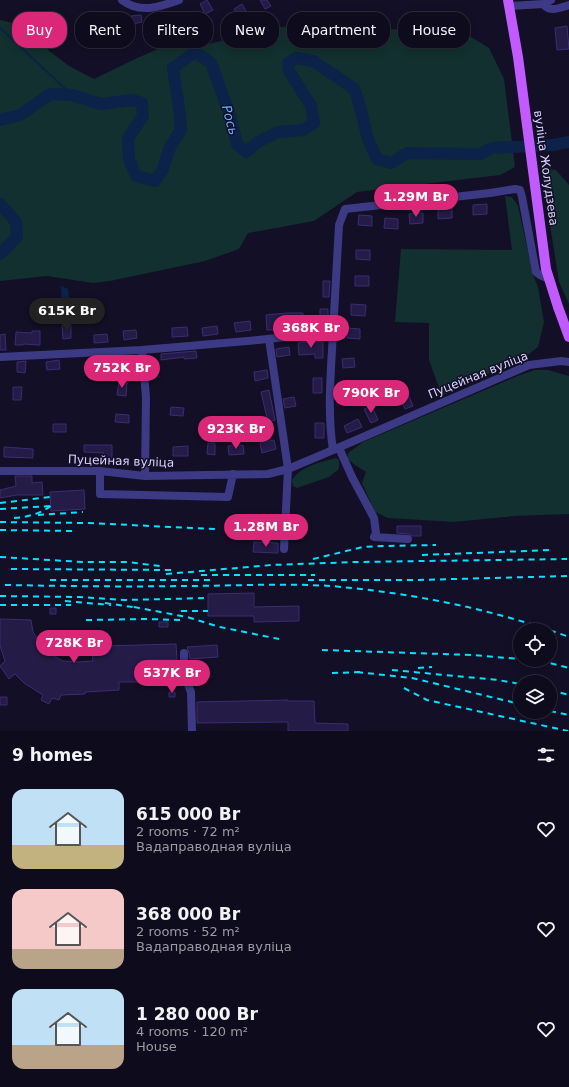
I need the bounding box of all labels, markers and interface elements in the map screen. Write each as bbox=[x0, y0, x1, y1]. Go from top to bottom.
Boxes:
chip: Buy bbox=[12, 12, 67, 48]
chip: Rent bbox=[75, 12, 135, 48]
chip: Filters bbox=[143, 12, 213, 48]
chip: New bbox=[221, 12, 279, 48]
chip: Apartment bbox=[287, 12, 390, 48]
chip: House bbox=[398, 12, 470, 48]
water label: Рось bbox=[219, 103, 241, 137]
street label: вуліца Жолудзева bbox=[531, 110, 561, 226]
pin: 1.29M Br bbox=[375, 184, 457, 218]
text: 1.29M Br bbox=[383, 189, 449, 204]
pin: 615K Br bbox=[30, 298, 104, 332]
text: 615K Br bbox=[38, 303, 96, 318]
pin: 368K Br bbox=[274, 315, 348, 349]
text: 368K Br bbox=[282, 320, 340, 335]
street label: Пуцейная вуліца bbox=[426, 349, 530, 401]
pin: 752K Br bbox=[85, 355, 159, 389]
text: 752K Br bbox=[93, 360, 151, 375]
pin: 790K Br bbox=[334, 380, 408, 414]
text: 790K Br bbox=[342, 385, 400, 400]
pin: 923K Br bbox=[199, 416, 273, 450]
text: 923K Br bbox=[207, 421, 265, 436]
street label: Пуцейная вуліца bbox=[68, 452, 174, 470]
pin: 1.28M Br bbox=[225, 514, 307, 548]
text: 1.28M Br bbox=[233, 519, 299, 534]
map controls bbox=[513, 623, 557, 719]
button: locate bbox=[513, 623, 557, 667]
pin: 728K Br bbox=[37, 630, 111, 664]
text: 728K Br bbox=[45, 635, 103, 650]
pin: 537K Br bbox=[135, 660, 209, 694]
text: 537K Br bbox=[143, 665, 201, 680]
button: layers bbox=[513, 675, 557, 719]
icon: filters bbox=[535, 744, 557, 766]
text: 9 homes bbox=[12, 745, 93, 765]
text: 615 000 Br bbox=[136, 804, 240, 824]
icon: home bbox=[44, 805, 92, 853]
icon: heart bbox=[535, 818, 557, 840]
text: 2 rooms · 72 m² bbox=[136, 824, 240, 839]
text: Вадаправодная вуліца bbox=[136, 839, 292, 854]
text: 368 000 Br bbox=[136, 904, 240, 924]
icon: home bbox=[44, 905, 92, 953]
icon: heart bbox=[535, 918, 557, 940]
text: 2 rooms · 52 m² bbox=[136, 924, 240, 939]
text: Вадаправодная вуліца bbox=[136, 939, 292, 954]
text: 1 280 000 Br bbox=[136, 1004, 258, 1024]
icon: home bbox=[44, 1005, 92, 1053]
icon: heart bbox=[535, 1018, 557, 1040]
text: 4 rooms · 120 m² bbox=[136, 1024, 248, 1039]
text: House bbox=[136, 1039, 177, 1054]

